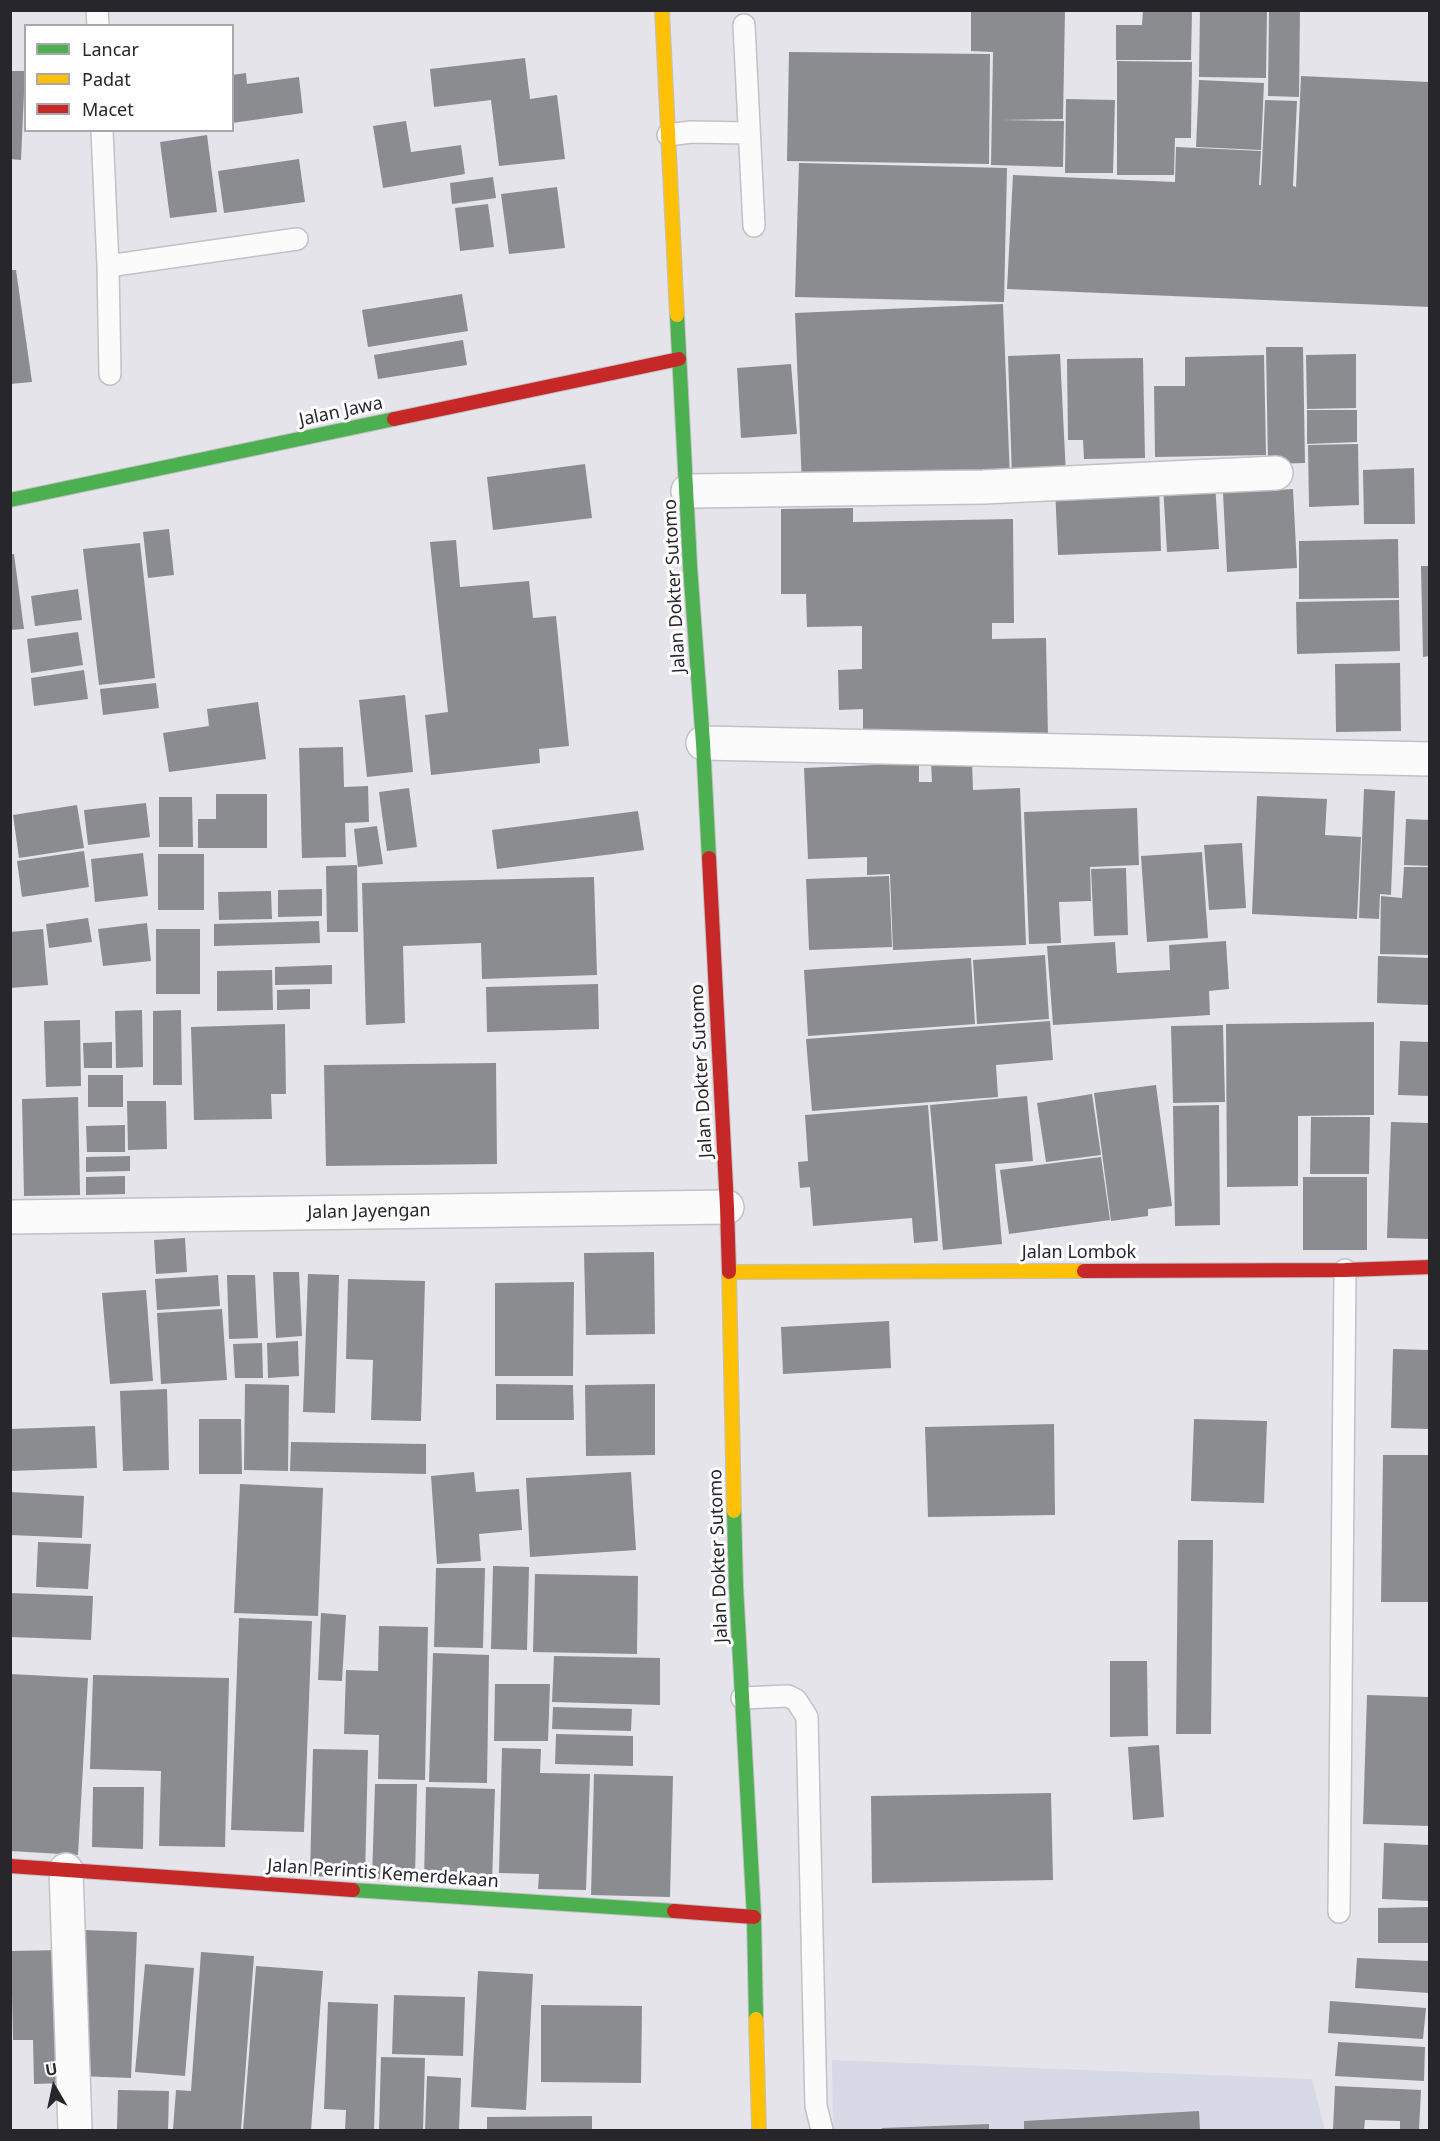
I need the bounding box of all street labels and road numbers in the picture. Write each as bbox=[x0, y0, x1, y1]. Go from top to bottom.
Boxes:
street label: Jalan Jawa bbox=[297, 393, 385, 431]
street label: Jalan Dokter Sutomo bbox=[660, 499, 690, 673]
street label: Jalan Dokter Sutomo bbox=[687, 984, 717, 1158]
street label: Jalan Jayengan bbox=[307, 1200, 431, 1224]
street label: Jalan Lombok bbox=[1022, 1242, 1136, 1264]
street label: Jalan Dokter Sutomo bbox=[705, 1469, 733, 1643]
street label: Jalan Perintis Kemerdekaan bbox=[267, 1855, 499, 1893]

